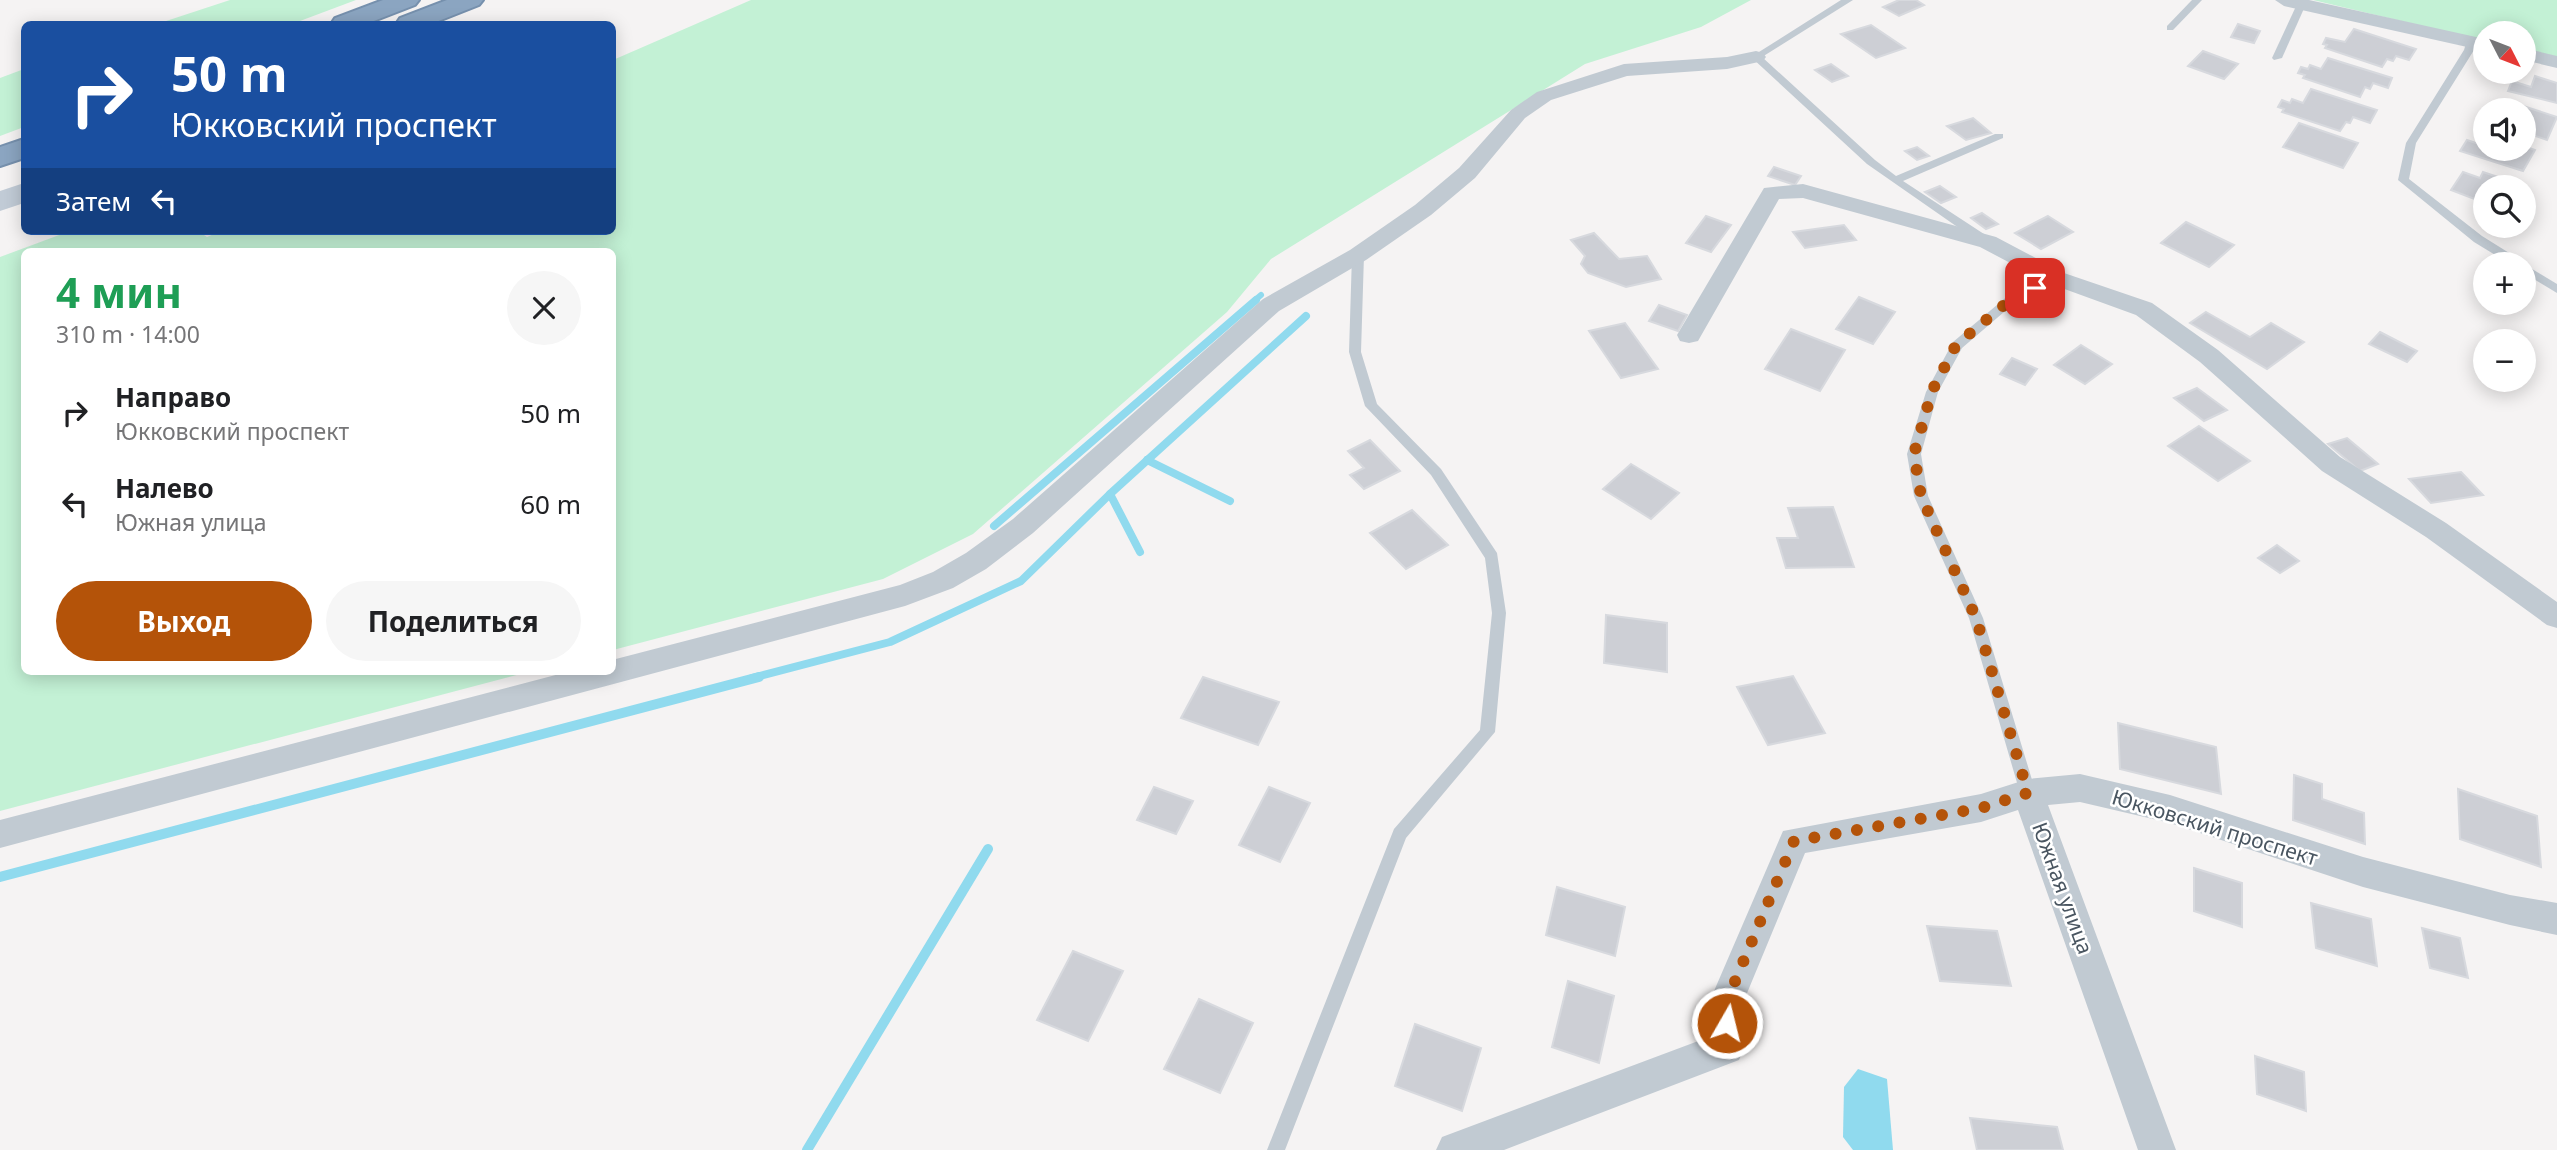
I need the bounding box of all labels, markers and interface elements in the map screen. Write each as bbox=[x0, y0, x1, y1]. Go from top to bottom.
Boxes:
north arrow bbox=[2473, 21, 2536, 84]
map controls bbox=[2473, 21, 2536, 392]
text: 50 m bbox=[171, 40, 288, 106]
icon: right bbox=[56, 49, 147, 140]
button: sound bbox=[2473, 98, 2536, 161]
text: Юкковский проспект bbox=[171, 103, 497, 146]
button: search bbox=[2473, 175, 2536, 238]
icon: left bbox=[145, 182, 183, 220]
text: Затем bbox=[56, 183, 131, 219]
button: + bbox=[2473, 252, 2536, 315]
pin bbox=[2005, 258, 2065, 318]
text: 4 мин bbox=[56, 263, 182, 320]
icon: arrive bbox=[2016, 269, 2054, 307]
button: close bbox=[507, 271, 581, 345]
text: 310 m · 14:00 bbox=[56, 318, 200, 350]
button: − bbox=[2473, 329, 2536, 392]
text: Направо bbox=[115, 379, 231, 415]
icon: right bbox=[56, 394, 94, 432]
text: 50 m bbox=[520, 395, 581, 431]
text: Юкковский проспект bbox=[115, 415, 349, 447]
text: Налево bbox=[115, 470, 214, 506]
icon: left bbox=[56, 485, 94, 523]
text: 60 m bbox=[520, 486, 581, 522]
text: Южная улица bbox=[115, 506, 266, 538]
button: Выход bbox=[56, 581, 312, 661]
button: Поделиться bbox=[326, 581, 581, 661]
street label: Юкковский проспект bbox=[2109, 782, 2322, 872]
street label: Южная улица bbox=[2026, 818, 2100, 958]
position arrow bbox=[1690, 986, 1764, 1060]

